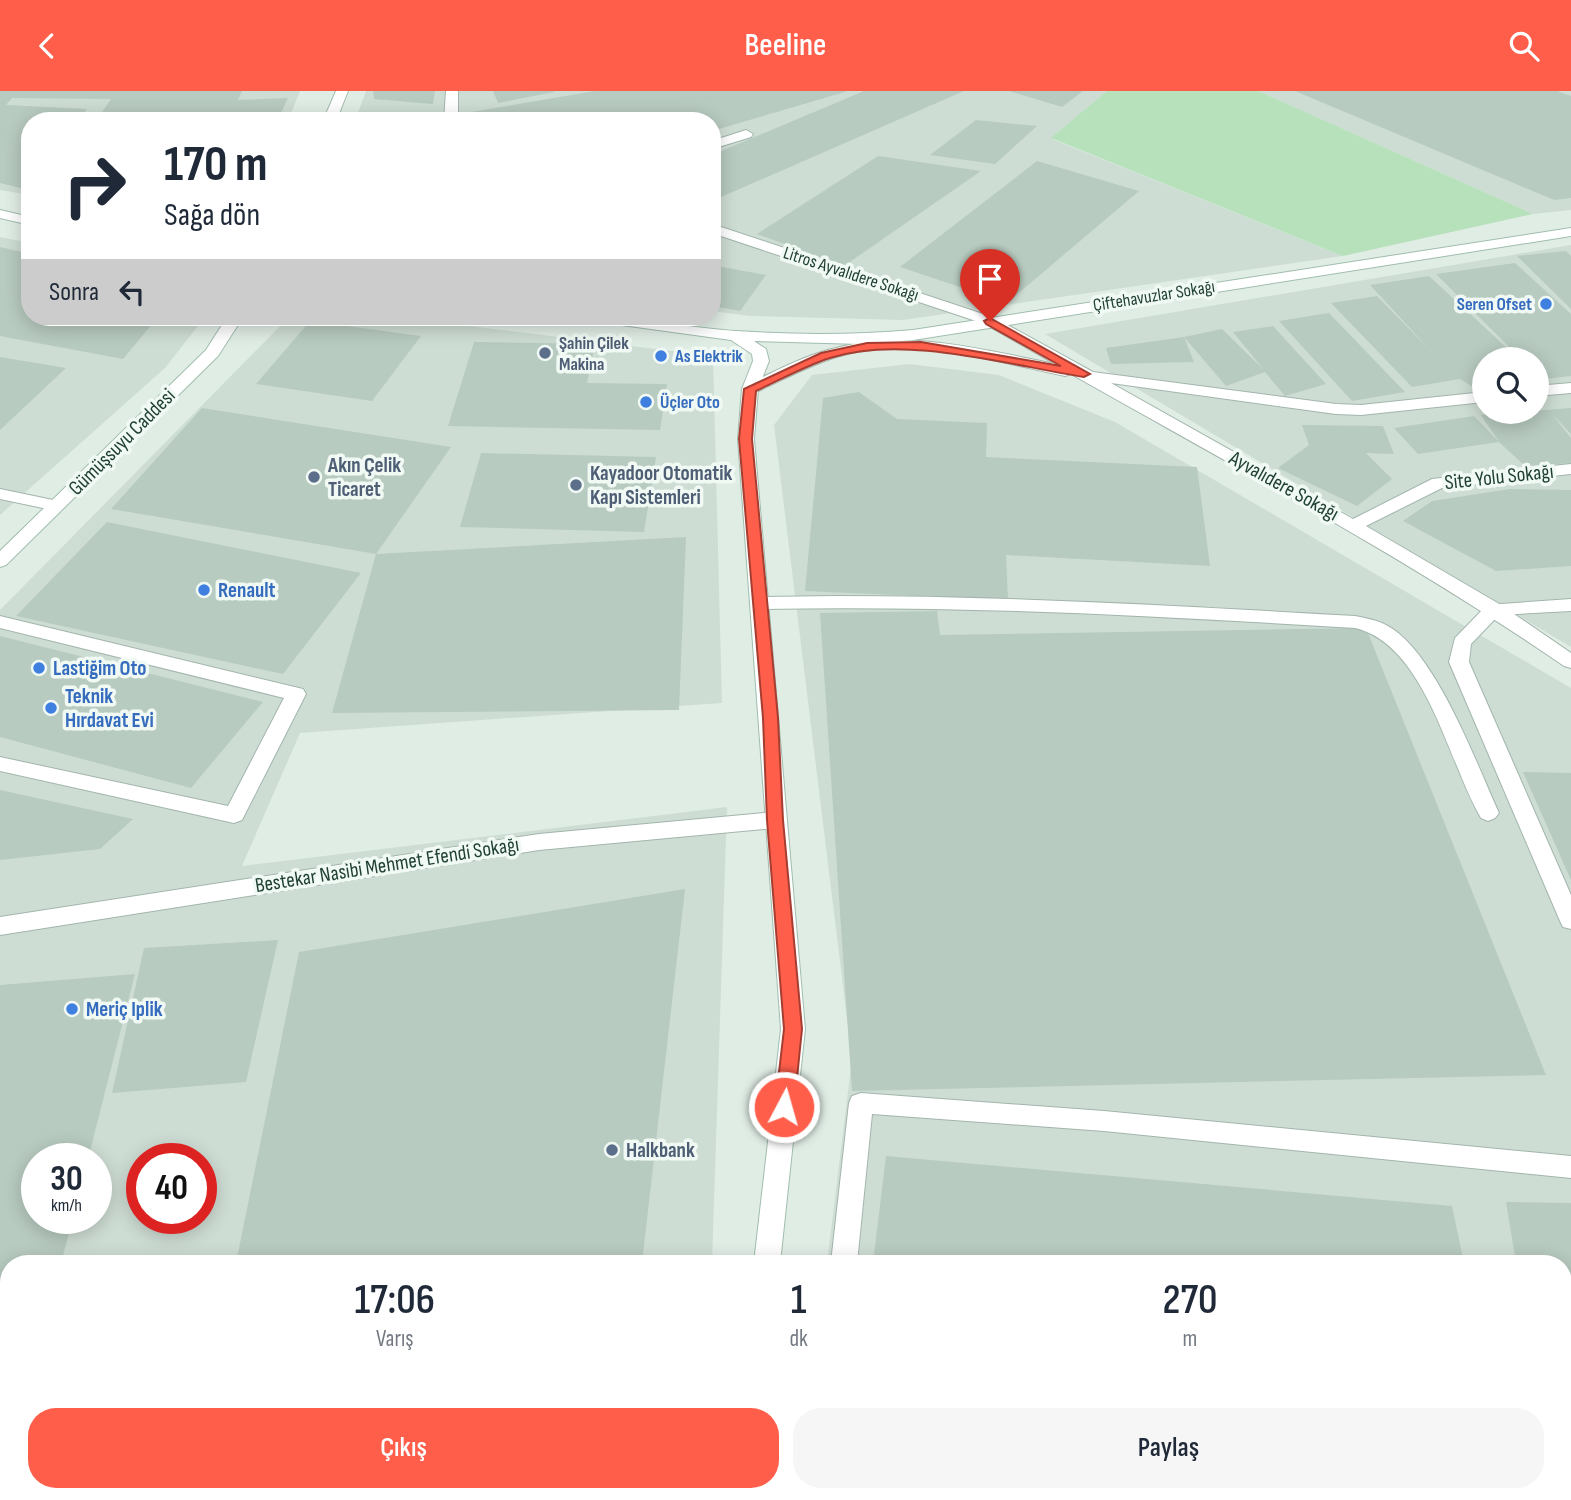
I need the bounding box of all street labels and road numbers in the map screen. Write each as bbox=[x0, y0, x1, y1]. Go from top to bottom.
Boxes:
street label: Litros Ayvalıdere Sokağı bbox=[781, 242, 921, 306]
street label: Çiftehavuzlar Sokağı bbox=[1092, 276, 1216, 316]
street label: Gümüşsuyu Caddesi bbox=[63, 383, 181, 501]
street label: Ayvalıdere Sokağı bbox=[1224, 445, 1343, 526]
street label: Site Yolu Sokağı bbox=[1443, 459, 1555, 495]
street label: Bestekar Nasibi Mehmet Efendi Sokağı bbox=[253, 832, 521, 898]

